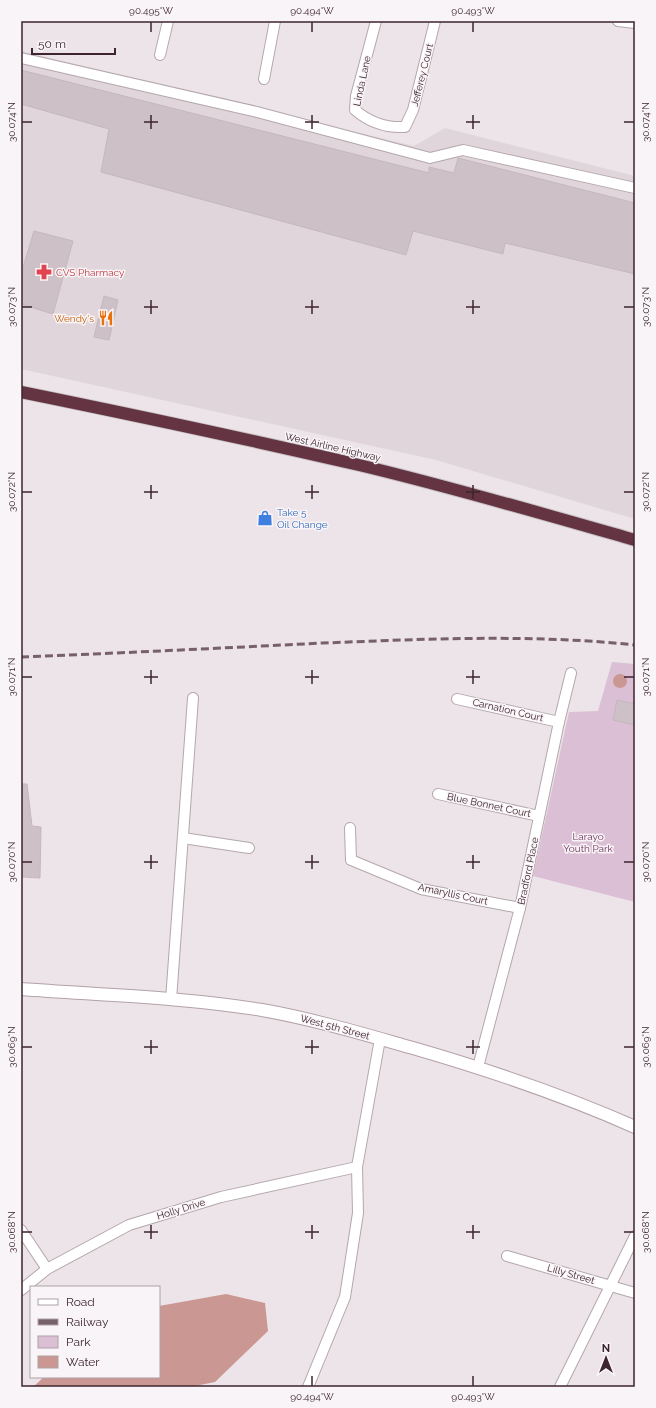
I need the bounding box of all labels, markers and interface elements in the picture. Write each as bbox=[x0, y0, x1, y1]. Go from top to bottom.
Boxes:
text: 90.495°W bbox=[129, 5, 173, 16]
text: 90.494°W bbox=[290, 5, 334, 16]
text: 90.493°W bbox=[451, 5, 495, 16]
scale bar bbox=[32, 30, 115, 56]
text: 50 m bbox=[38, 37, 66, 51]
street label: Jefferey Court bbox=[409, 42, 435, 108]
street label: Linda Lane bbox=[351, 55, 373, 107]
text: 30.074°N bbox=[6, 102, 17, 142]
text: 30.074°N bbox=[640, 102, 651, 142]
pharmacy icon: CVS Pharmacy bbox=[35, 263, 53, 281]
place label: CVS Pharmacy bbox=[56, 267, 125, 278]
text: 30.073°N bbox=[6, 287, 17, 327]
text: 30.073°N bbox=[640, 287, 651, 327]
restaurant icon: Wendy's bbox=[97, 309, 115, 327]
place label: Wendy's bbox=[54, 313, 94, 324]
street label: West Airline Highway bbox=[284, 431, 382, 463]
text: 30.072°N bbox=[6, 472, 17, 512]
text: 30.072°N bbox=[640, 472, 651, 512]
place label: Take 5 Oil Change bbox=[277, 507, 328, 530]
shop icon: Take 5 Oil Change bbox=[256, 509, 274, 527]
text: 30.071°N bbox=[6, 657, 17, 697]
text: 30.071°N bbox=[640, 657, 651, 697]
street label: Carnation Court bbox=[471, 696, 545, 724]
street label: Blue Bonnet Court bbox=[446, 791, 533, 819]
park label: Larayo Youth Park bbox=[563, 831, 614, 854]
street label: Bradford Place bbox=[515, 836, 541, 906]
text: 30.070°N bbox=[6, 841, 17, 883]
text: 30.070°N bbox=[640, 841, 651, 883]
street label: Amaryllis Court bbox=[417, 881, 489, 907]
street label: West 5th Street bbox=[299, 1012, 371, 1042]
text: 30.069°N bbox=[6, 1026, 17, 1068]
text: 30.069°N bbox=[640, 1026, 651, 1068]
street label: Holly Drive bbox=[155, 1196, 207, 1222]
text: 30.068°N bbox=[6, 1211, 17, 1253]
text: 30.068°N bbox=[640, 1211, 651, 1253]
street label: Lilly Street bbox=[546, 1262, 597, 1286]
legend bbox=[30, 1286, 160, 1378]
text: Road bbox=[66, 1295, 95, 1309]
text: Railway bbox=[66, 1315, 109, 1329]
text: Park bbox=[66, 1335, 91, 1349]
north arrow bbox=[586, 1338, 626, 1378]
text: N bbox=[602, 1342, 610, 1355]
text: Water bbox=[66, 1355, 100, 1369]
text: 90.494°W bbox=[290, 1391, 334, 1402]
text: 90.493°W bbox=[451, 1391, 495, 1402]

